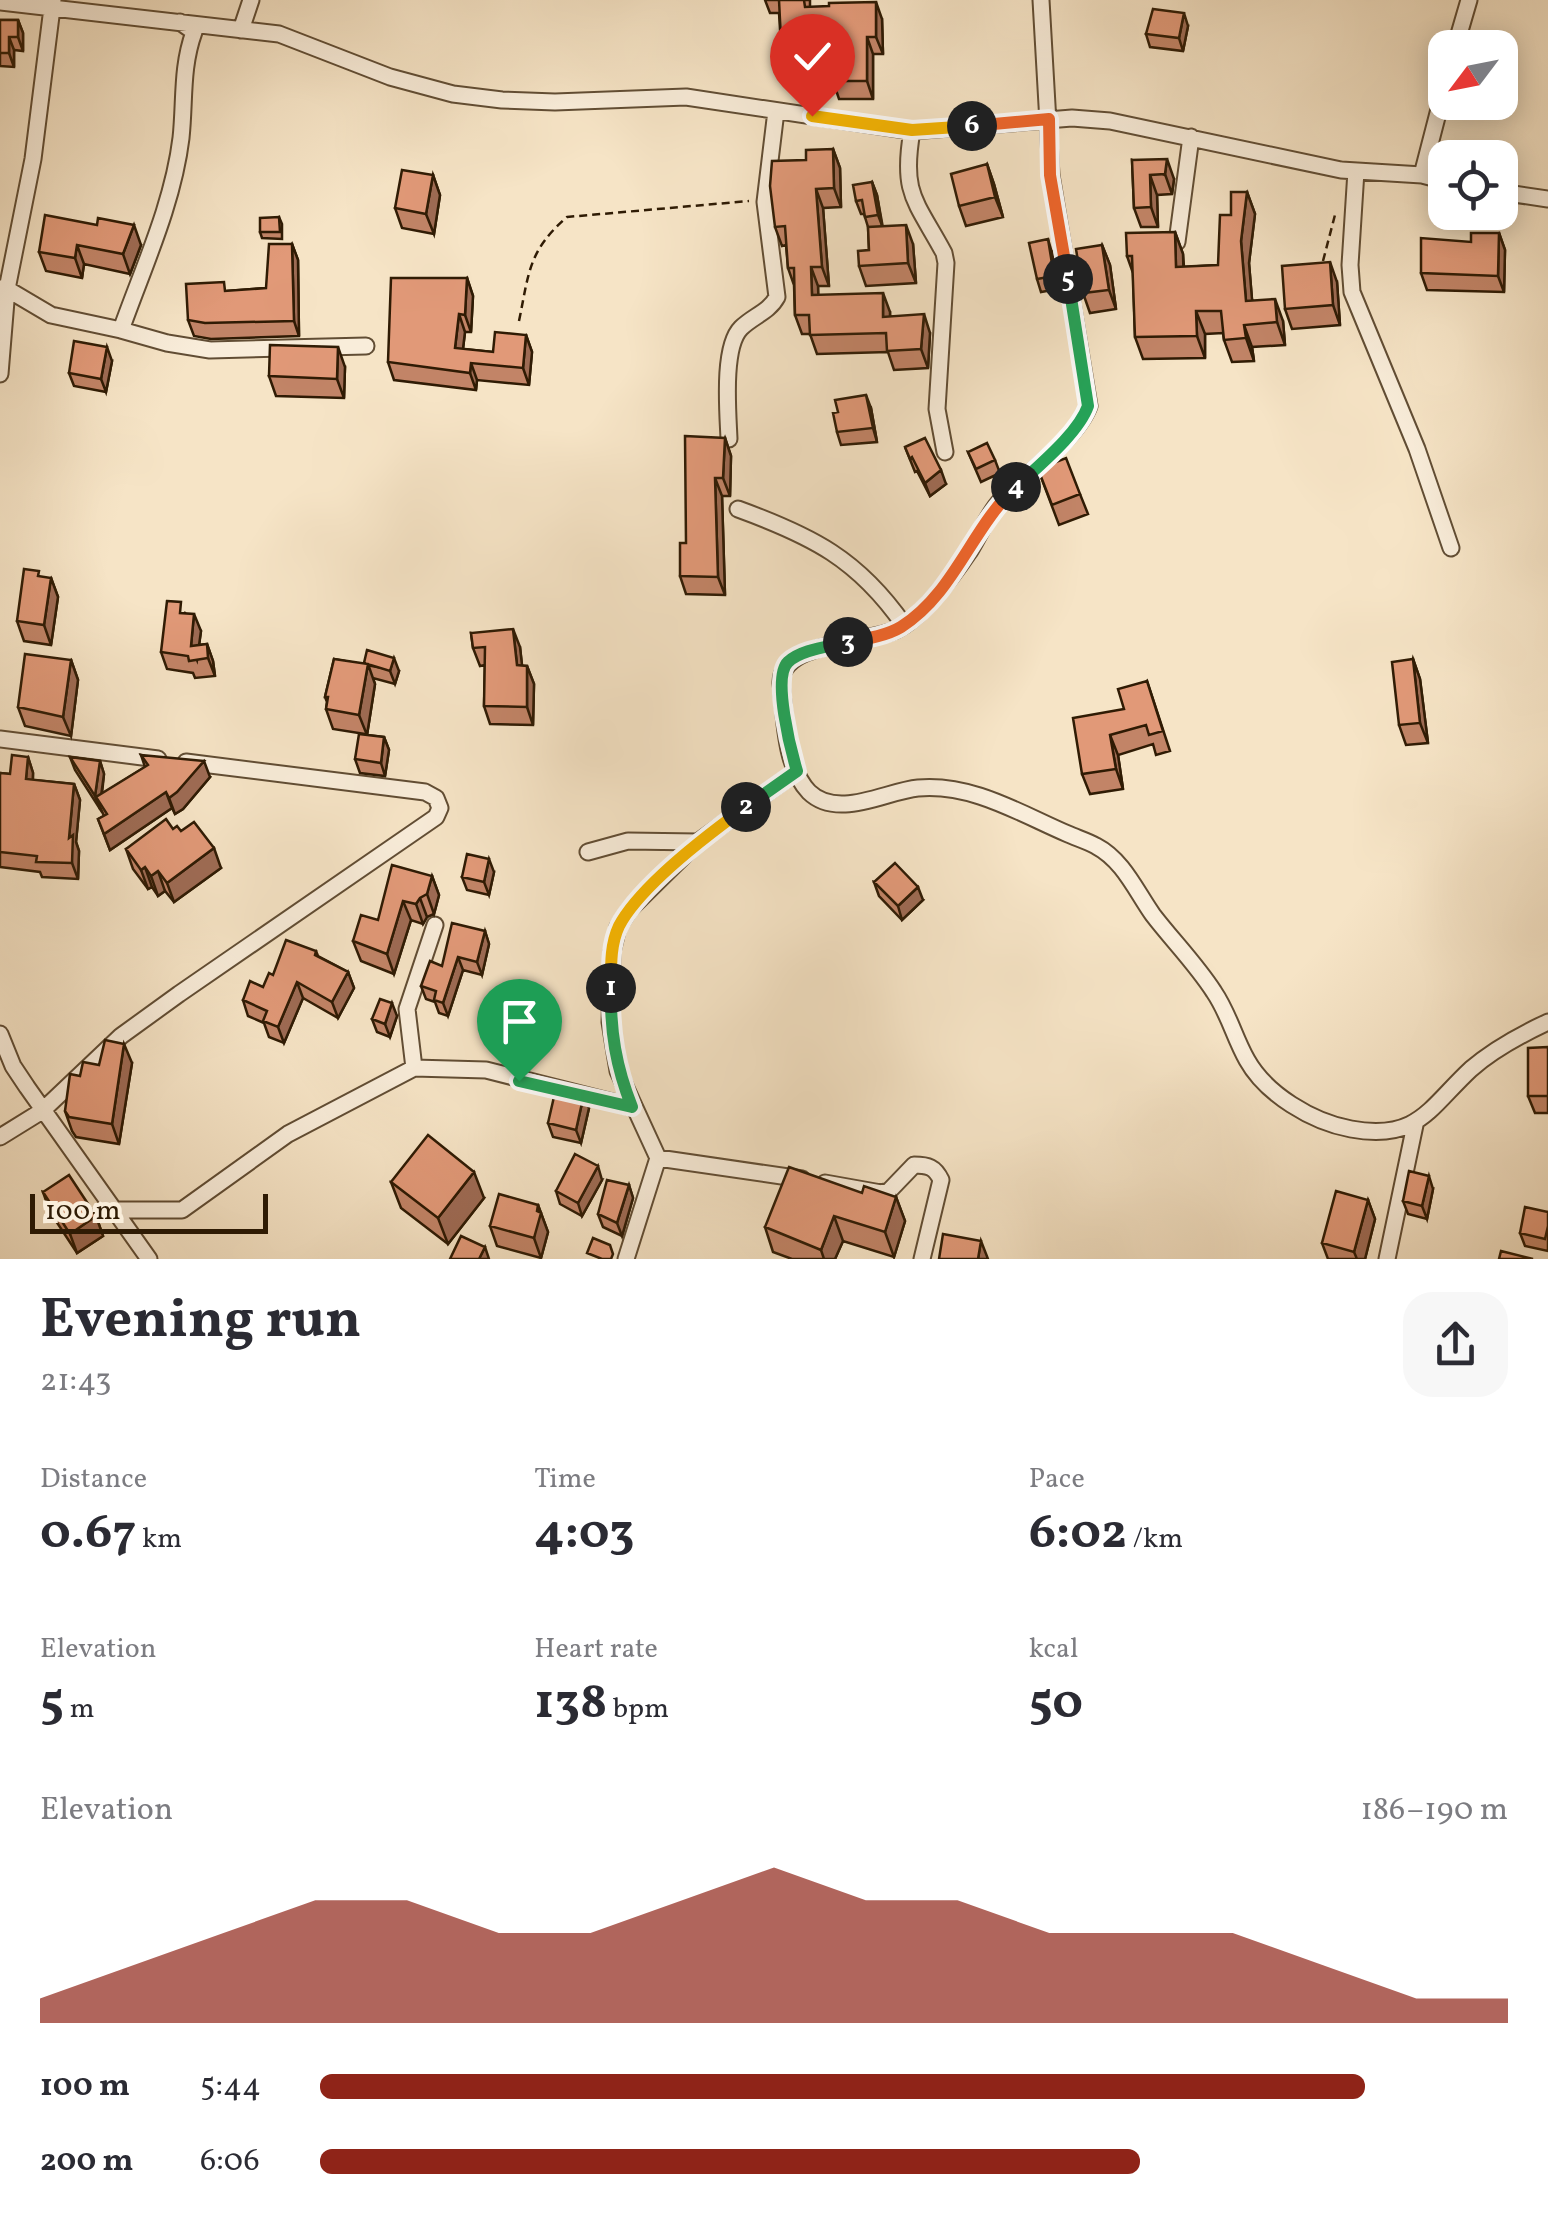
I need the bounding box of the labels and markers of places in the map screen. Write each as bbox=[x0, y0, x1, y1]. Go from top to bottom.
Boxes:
pin bbox=[770, 14, 855, 117]
pin: 6 bbox=[947, 101, 997, 151]
pin: 5 bbox=[1043, 254, 1093, 304]
pin: 4 bbox=[991, 462, 1041, 512]
pin: 3 bbox=[823, 617, 873, 667]
pin: 2 bbox=[721, 782, 771, 832]
pin: 1 bbox=[586, 963, 636, 1013]
pin bbox=[477, 979, 562, 1082]

